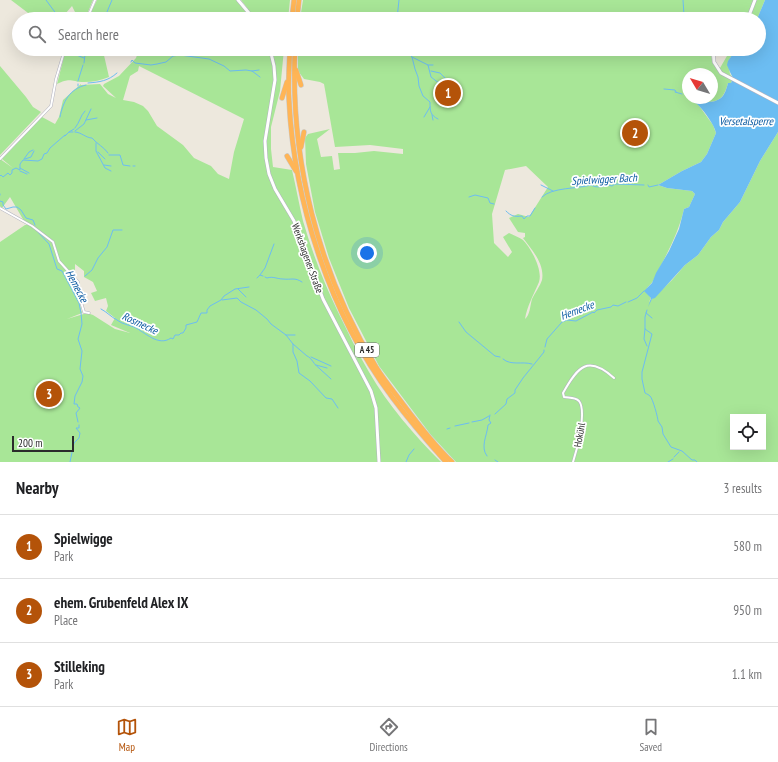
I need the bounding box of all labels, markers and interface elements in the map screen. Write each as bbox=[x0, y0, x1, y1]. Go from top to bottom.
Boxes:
search box bbox=[12, 12, 766, 56]
icon: search bbox=[26, 23, 48, 45]
text: Search here bbox=[58, 25, 119, 44]
north arrow bbox=[682, 68, 718, 104]
pin: 1 bbox=[435, 78, 461, 108]
water label: Versetalsperre bbox=[719, 114, 774, 128]
pin: 2 bbox=[622, 118, 648, 148]
water label: Spielwigger Bach bbox=[571, 170, 638, 188]
street label: Werkshagener Straße bbox=[289, 221, 326, 295]
your location bbox=[357, 243, 377, 263]
water label: Hemecke bbox=[63, 267, 92, 306]
water label: Hemecke bbox=[558, 297, 597, 323]
water label: Rosmecke bbox=[120, 309, 161, 338]
road number: A 45 bbox=[355, 343, 379, 357]
pin: 3 bbox=[36, 379, 62, 409]
map controls bbox=[730, 414, 766, 450]
button: locate bbox=[730, 414, 766, 450]
street label: Hokühl bbox=[571, 421, 588, 448]
scale bar bbox=[12, 434, 74, 453]
text: 200 m bbox=[18, 436, 42, 450]
text: Nearby bbox=[16, 477, 59, 499]
text: 3 results bbox=[723, 480, 762, 497]
text: Spielwigge bbox=[54, 529, 113, 548]
text: 1 bbox=[26, 538, 32, 555]
text: 580 m bbox=[733, 538, 762, 555]
text: Park bbox=[54, 548, 73, 565]
text: ehem. Grubenfeld Alex IX bbox=[54, 593, 189, 612]
text: 2 bbox=[26, 602, 32, 619]
text: 950 m bbox=[733, 602, 762, 619]
text: Place bbox=[54, 612, 78, 629]
text: Stilleking bbox=[54, 657, 105, 676]
text: 3 bbox=[26, 666, 32, 683]
text: 1.1 km bbox=[732, 666, 762, 683]
text: Park bbox=[54, 676, 73, 693]
tab: Map bbox=[116, 716, 138, 754]
tab: Directions bbox=[370, 716, 408, 754]
tab: Saved bbox=[639, 716, 662, 754]

